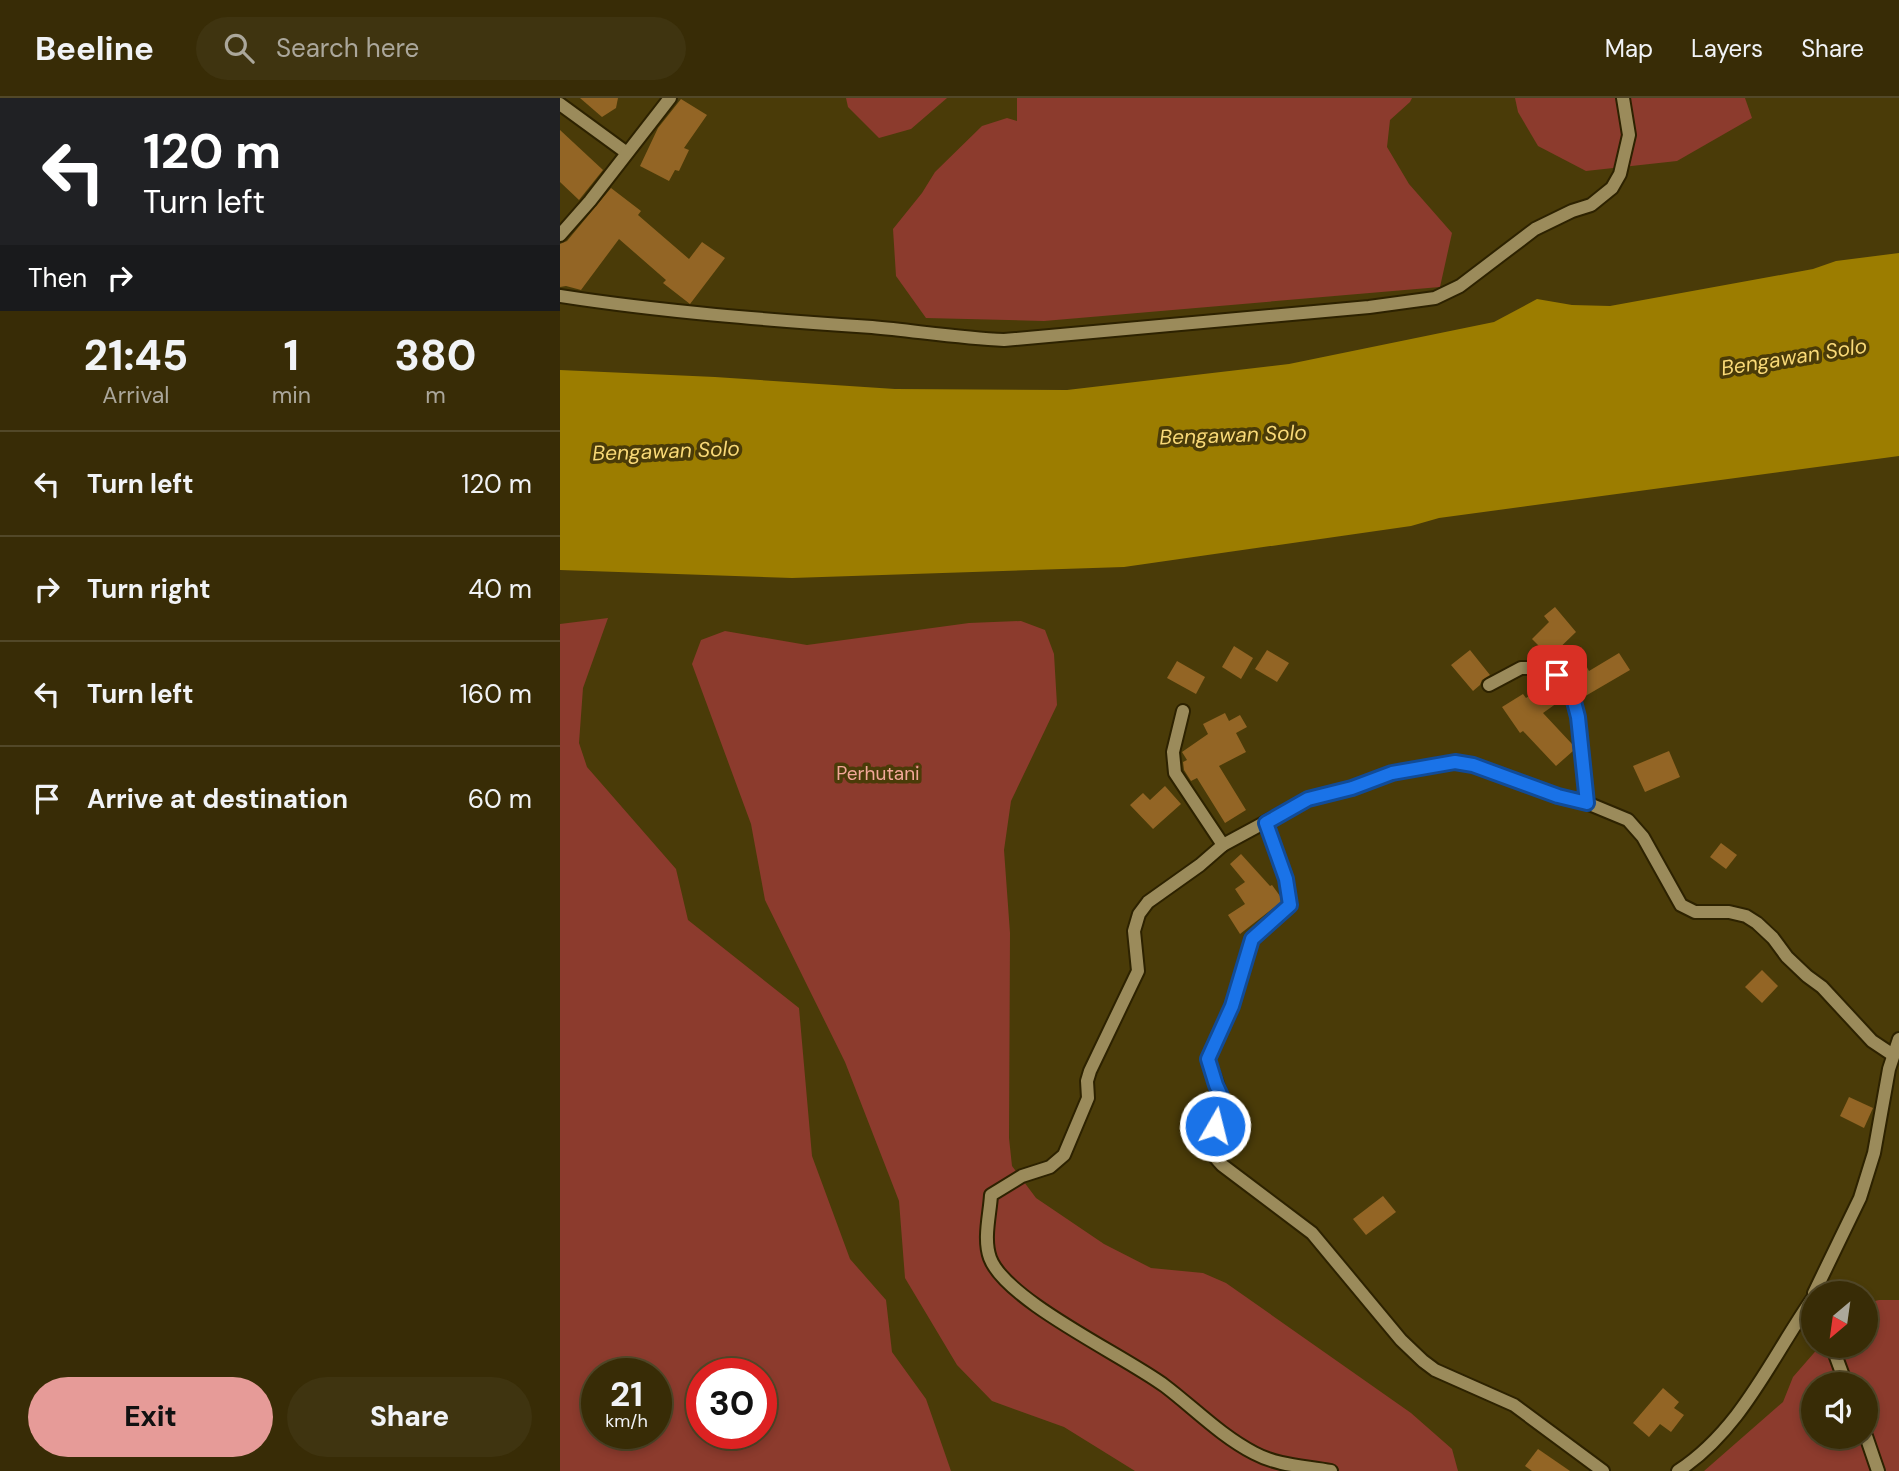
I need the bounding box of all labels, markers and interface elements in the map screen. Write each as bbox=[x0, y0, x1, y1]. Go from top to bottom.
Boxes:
search box bbox=[196, 17, 686, 80]
text: Beeline bbox=[35, 27, 154, 70]
icon: search bbox=[220, 29, 258, 67]
text: Search here bbox=[276, 31, 419, 65]
text: Map bbox=[1605, 33, 1653, 64]
text: Layers bbox=[1691, 33, 1763, 64]
text: Share bbox=[1801, 33, 1864, 64]
text: 120 m bbox=[143, 119, 281, 183]
icon: left bbox=[28, 126, 119, 217]
text: Turn left bbox=[143, 181, 265, 223]
icon: right bbox=[101, 259, 139, 297]
text: Then bbox=[28, 261, 87, 295]
text: 21:45 bbox=[84, 328, 188, 383]
text: 1 bbox=[284, 328, 299, 383]
text: 380 bbox=[395, 328, 476, 383]
water label: Bengawan Solo bbox=[1719, 332, 1869, 382]
text: Arrival bbox=[102, 380, 169, 410]
text: min bbox=[272, 380, 311, 410]
text: m bbox=[425, 380, 446, 410]
water label: Bengawan Solo bbox=[1159, 418, 1307, 452]
water label: Bengawan Solo bbox=[592, 434, 740, 468]
icon: left bbox=[28, 465, 66, 503]
text: Turn left bbox=[87, 467, 194, 501]
text: 120 m bbox=[461, 467, 532, 501]
icon: right bbox=[28, 570, 66, 608]
text: Turn right bbox=[87, 572, 211, 606]
text: 40 m bbox=[468, 572, 532, 606]
pin bbox=[1527, 645, 1587, 705]
icon: arrive bbox=[1538, 656, 1576, 694]
icon: left bbox=[28, 675, 66, 713]
text: Turn left bbox=[87, 677, 194, 711]
text: 160 m bbox=[460, 677, 532, 711]
park label: Perhutani bbox=[836, 761, 920, 786]
icon: arrive bbox=[28, 780, 66, 818]
text: Arrive at destination bbox=[87, 782, 348, 816]
text: 60 m bbox=[468, 782, 532, 816]
position arrow bbox=[1178, 1089, 1252, 1163]
north arrow bbox=[1801, 1281, 1878, 1358]
map controls bbox=[1801, 1281, 1878, 1449]
speed limit sign: 30 bbox=[686, 1358, 777, 1449]
text: 21 bbox=[610, 1371, 643, 1417]
button: sound bbox=[1801, 1372, 1878, 1449]
button: Exit bbox=[28, 1377, 273, 1457]
button: Share bbox=[287, 1377, 532, 1457]
text: km/h bbox=[605, 1409, 648, 1433]

